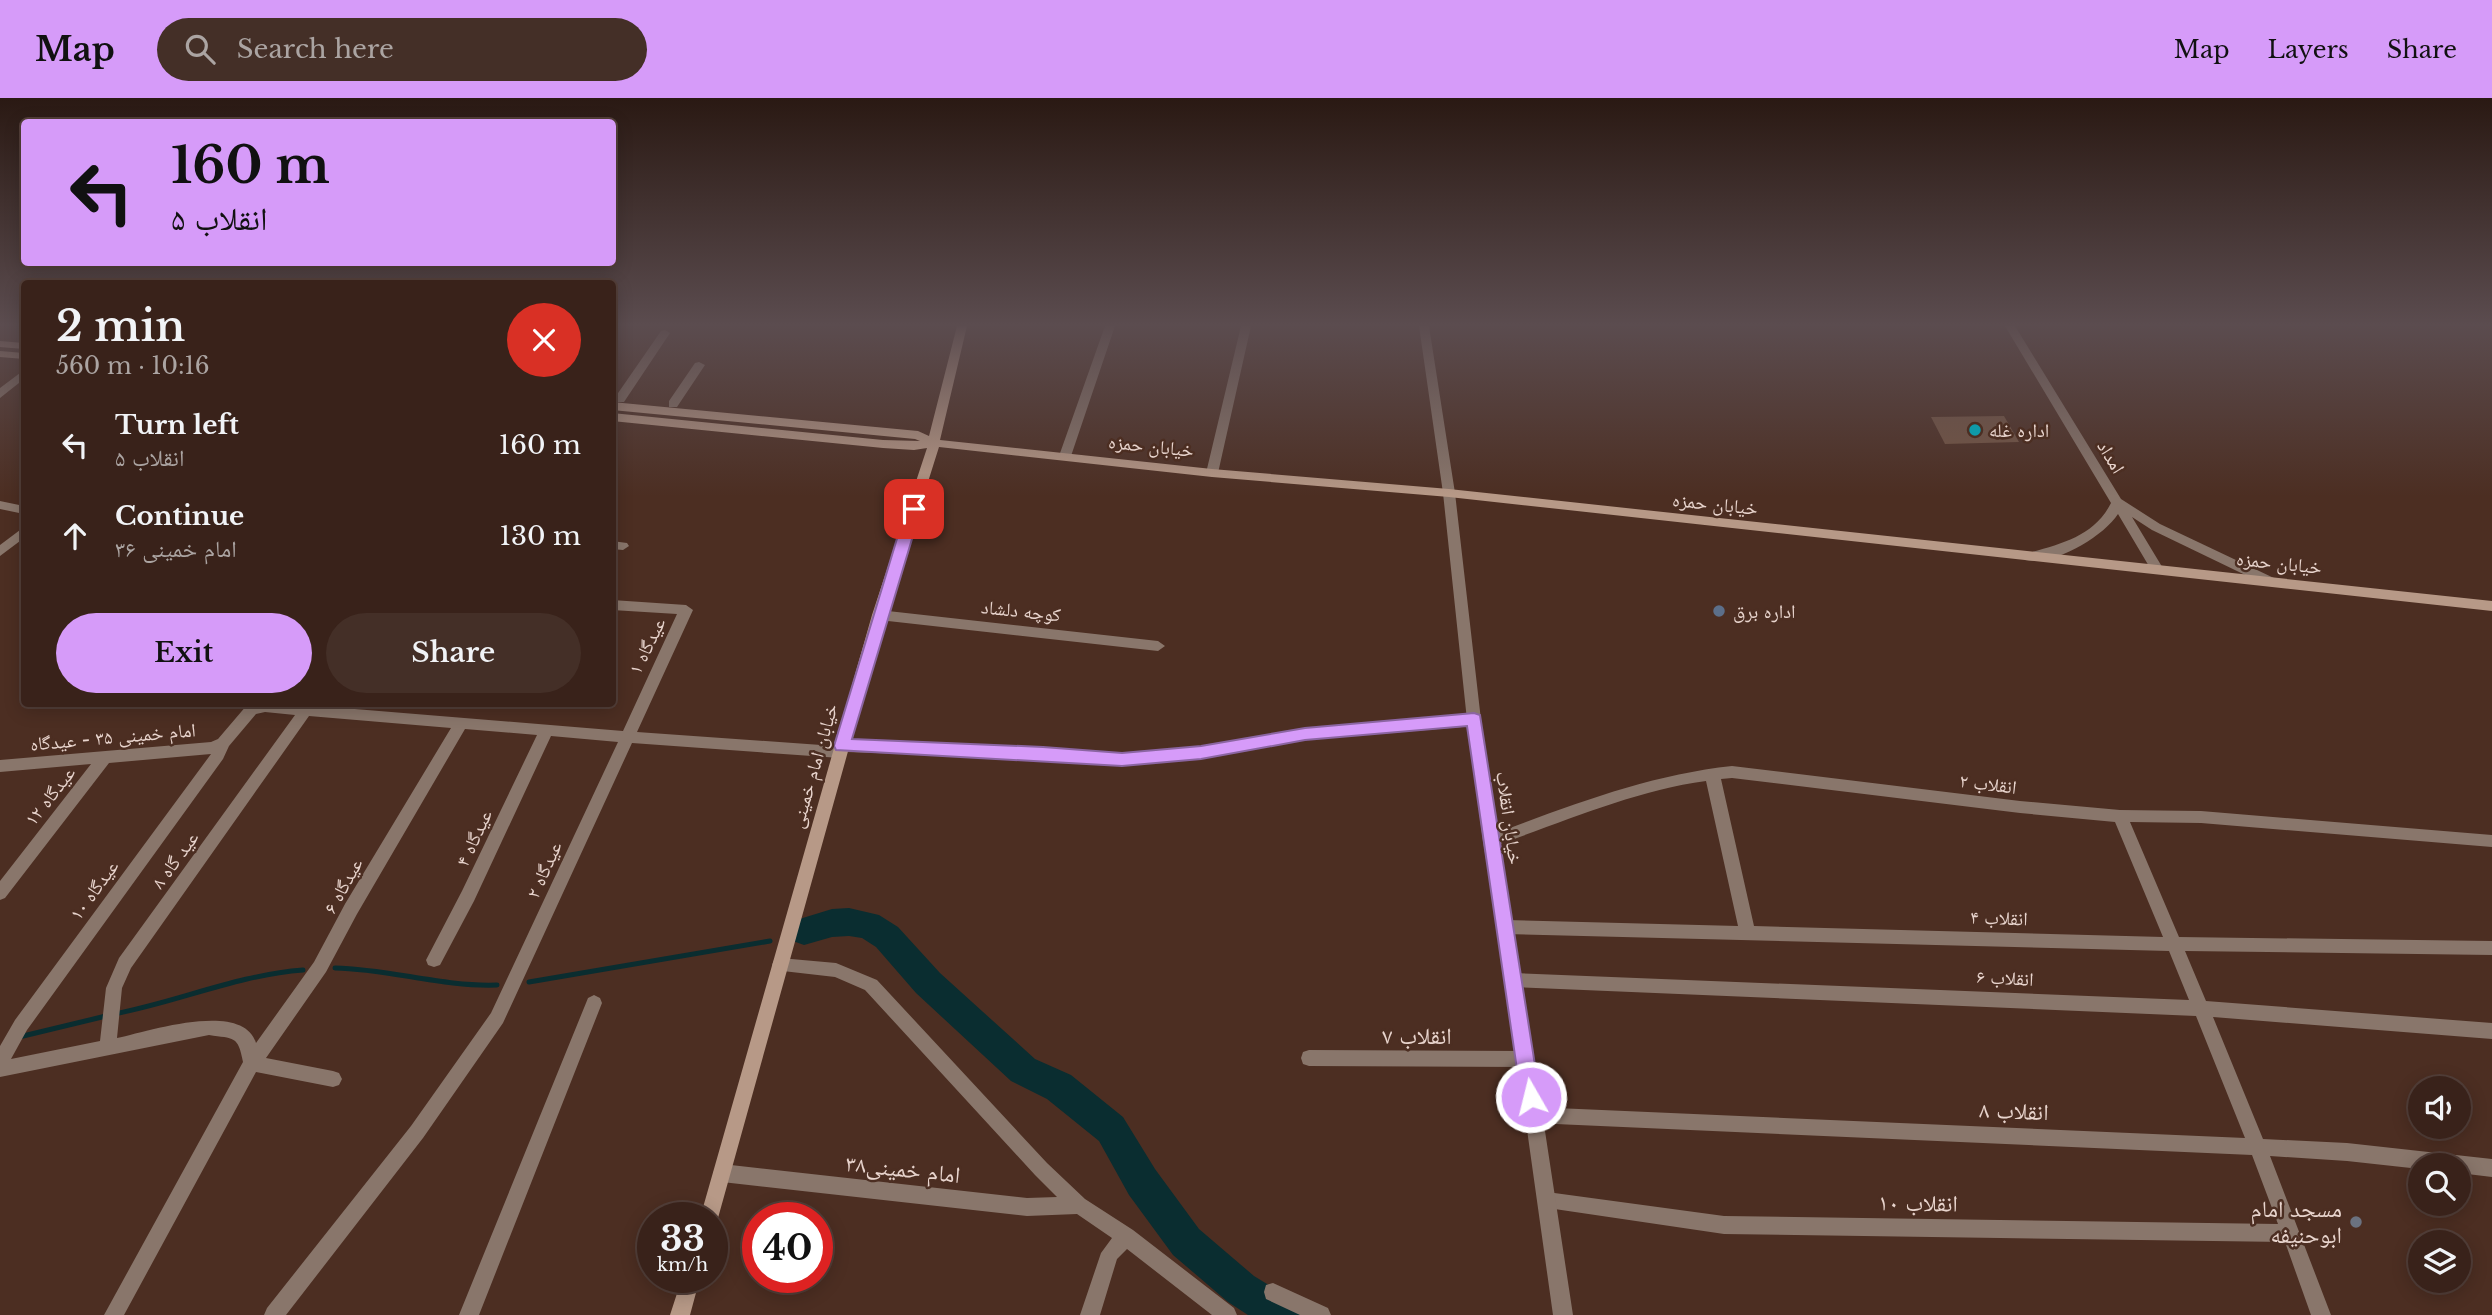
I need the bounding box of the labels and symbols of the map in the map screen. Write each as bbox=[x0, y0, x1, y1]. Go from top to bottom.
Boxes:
place label: اداره غله bbox=[1989, 419, 2049, 442]
marker: اداره غله bbox=[1967, 422, 1983, 438]
street label: خیابان حمزه bbox=[1107, 430, 1195, 462]
street label: امداد bbox=[2092, 436, 2130, 478]
pin bbox=[884, 479, 944, 539]
street label: خیابان حمزه bbox=[1671, 488, 1759, 520]
street label: خیابان حمزه bbox=[2235, 547, 2323, 579]
street label: کوچه دلشاد bbox=[980, 595, 1062, 627]
place label: اداره برق bbox=[1733, 600, 1796, 623]
marker: اداره برق bbox=[1711, 603, 1727, 619]
street label: عیدگاه ۱ bbox=[624, 614, 671, 678]
street label: خیابان امام خمینی bbox=[785, 701, 845, 831]
street label: امام خمینی ۳۵ - عیدگاه bbox=[29, 718, 197, 758]
street label: عیدگاه ۱۲ bbox=[20, 762, 80, 830]
street label: انقلاب ۲ bbox=[1958, 769, 2018, 799]
street label: خیابان انقلاب bbox=[1491, 770, 1527, 866]
street label: عیدگاه ۴ bbox=[451, 806, 497, 870]
street label: عید گاه ۸ bbox=[146, 826, 204, 893]
street label: عیدگاه ۲ bbox=[521, 838, 567, 902]
street label: عیدگاه ۶ bbox=[318, 854, 368, 918]
street label: عیدگاه ۱۰ bbox=[65, 855, 124, 924]
street label: انقلاب ۴ bbox=[1970, 906, 2028, 930]
street label: انقلاب ۶ bbox=[1976, 965, 2034, 991]
street label: انقلاب ۷ bbox=[1382, 1022, 1452, 1050]
position arrow bbox=[1494, 1060, 1568, 1134]
street label: انقلاب ۸ bbox=[1979, 1096, 2049, 1126]
street label: امام خمینی۳۸ bbox=[844, 1149, 962, 1191]
street label: انقلاب ۱۰ bbox=[1878, 1188, 1958, 1218]
place label: مسجد امام ابوحنیفه bbox=[2250, 1195, 2342, 1249]
speed limit sign: 40 bbox=[742, 1202, 833, 1293]
marker: مسجد امام ابوحنیفه bbox=[2348, 1214, 2364, 1230]

